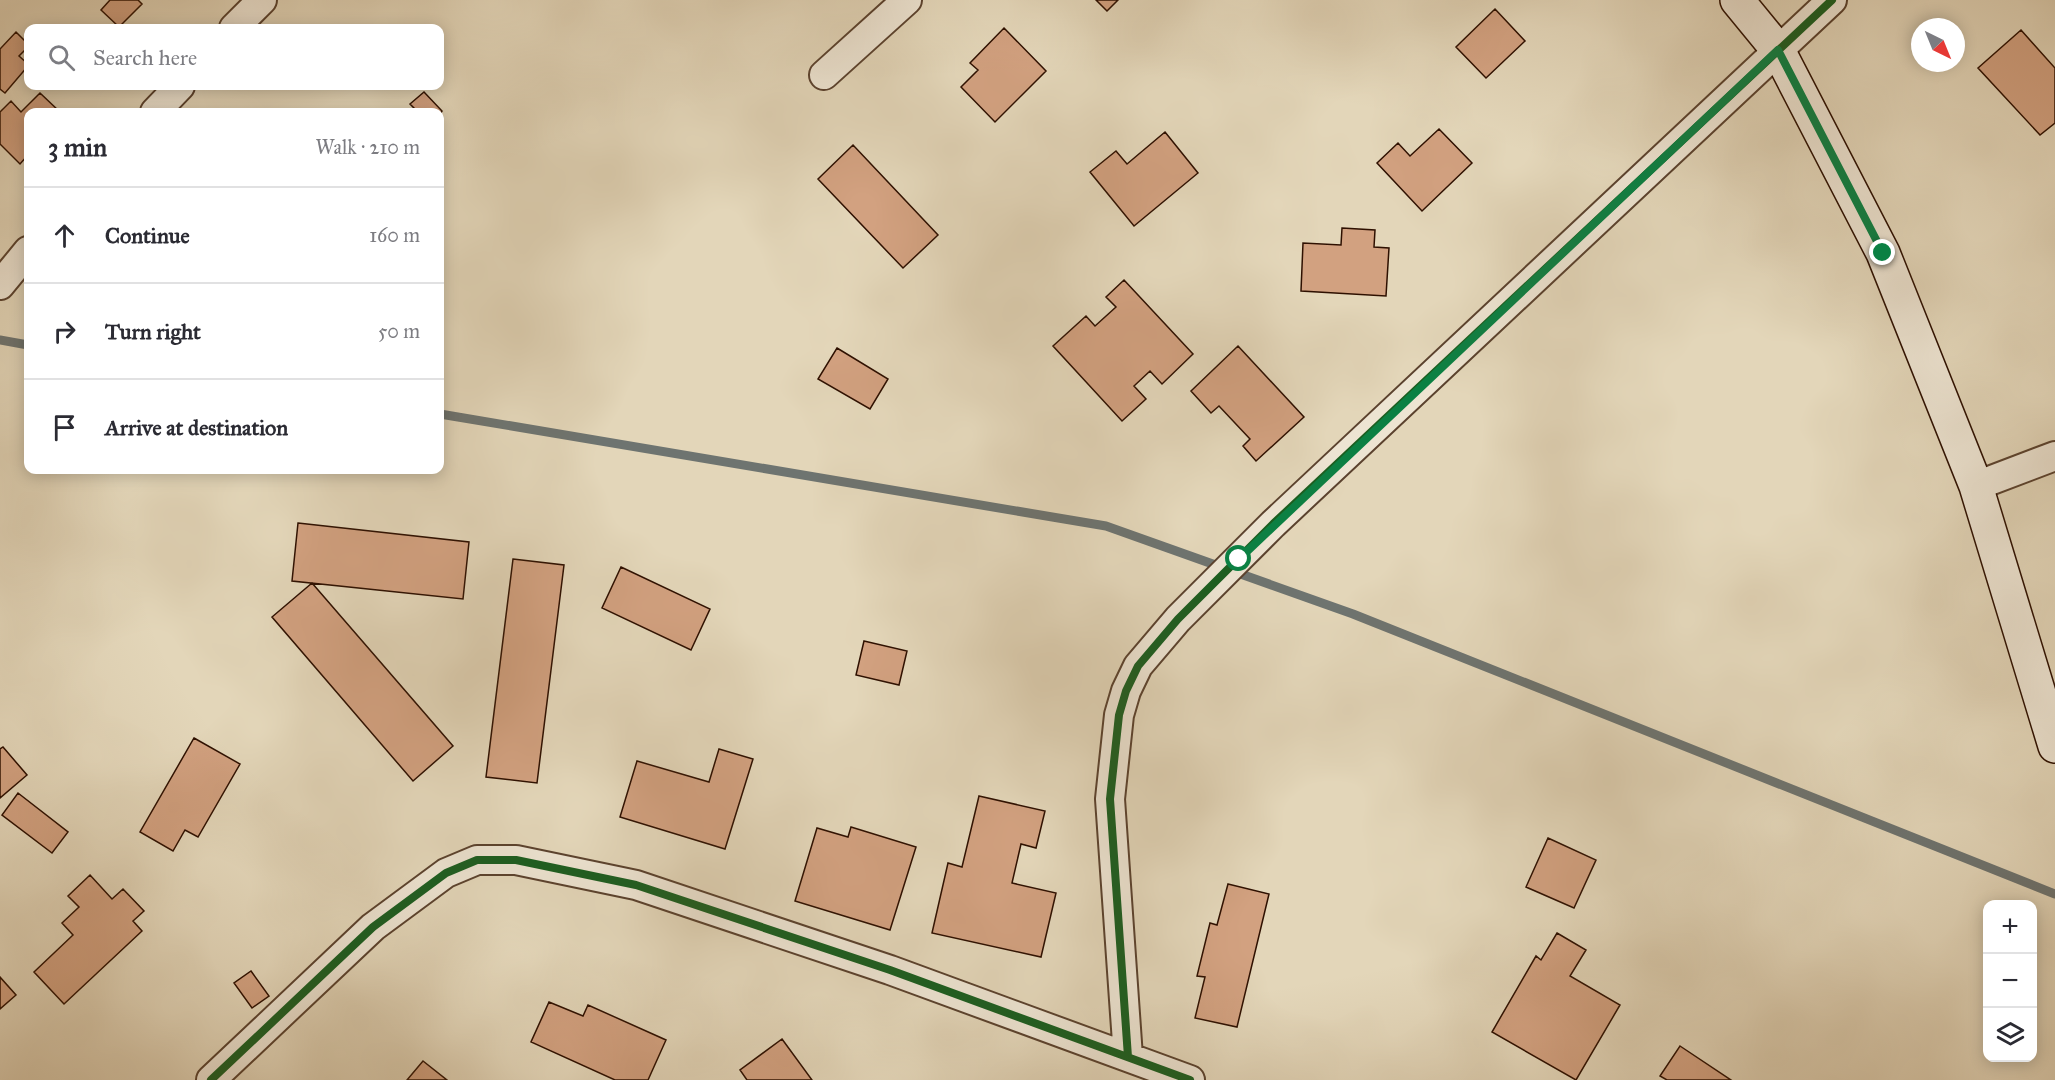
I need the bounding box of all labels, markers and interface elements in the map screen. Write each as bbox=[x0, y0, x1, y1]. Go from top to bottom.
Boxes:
north arrow bbox=[1911, 18, 1965, 72]
search box bbox=[24, 24, 444, 90]
icon: search bbox=[45, 41, 78, 74]
text: Search here bbox=[93, 44, 197, 71]
text: 3 min bbox=[48, 131, 107, 163]
text: Walk · 210 m bbox=[315, 135, 420, 159]
icon: ahead bbox=[48, 219, 81, 252]
text: Continue bbox=[105, 222, 190, 249]
text: 160 m bbox=[369, 223, 420, 247]
route end bbox=[1869, 239, 1895, 265]
icon: right bbox=[48, 315, 81, 348]
text: Turn right bbox=[105, 318, 201, 345]
text: 50 m bbox=[378, 319, 420, 343]
icon: arrive bbox=[48, 411, 81, 444]
text: Arrive at destination bbox=[105, 414, 288, 441]
route start bbox=[1225, 545, 1251, 571]
map controls bbox=[1983, 900, 2037, 1062]
button: + bbox=[1983, 900, 2037, 954]
button: − bbox=[1983, 954, 2037, 1008]
button: layers bbox=[1983, 1008, 2037, 1062]

